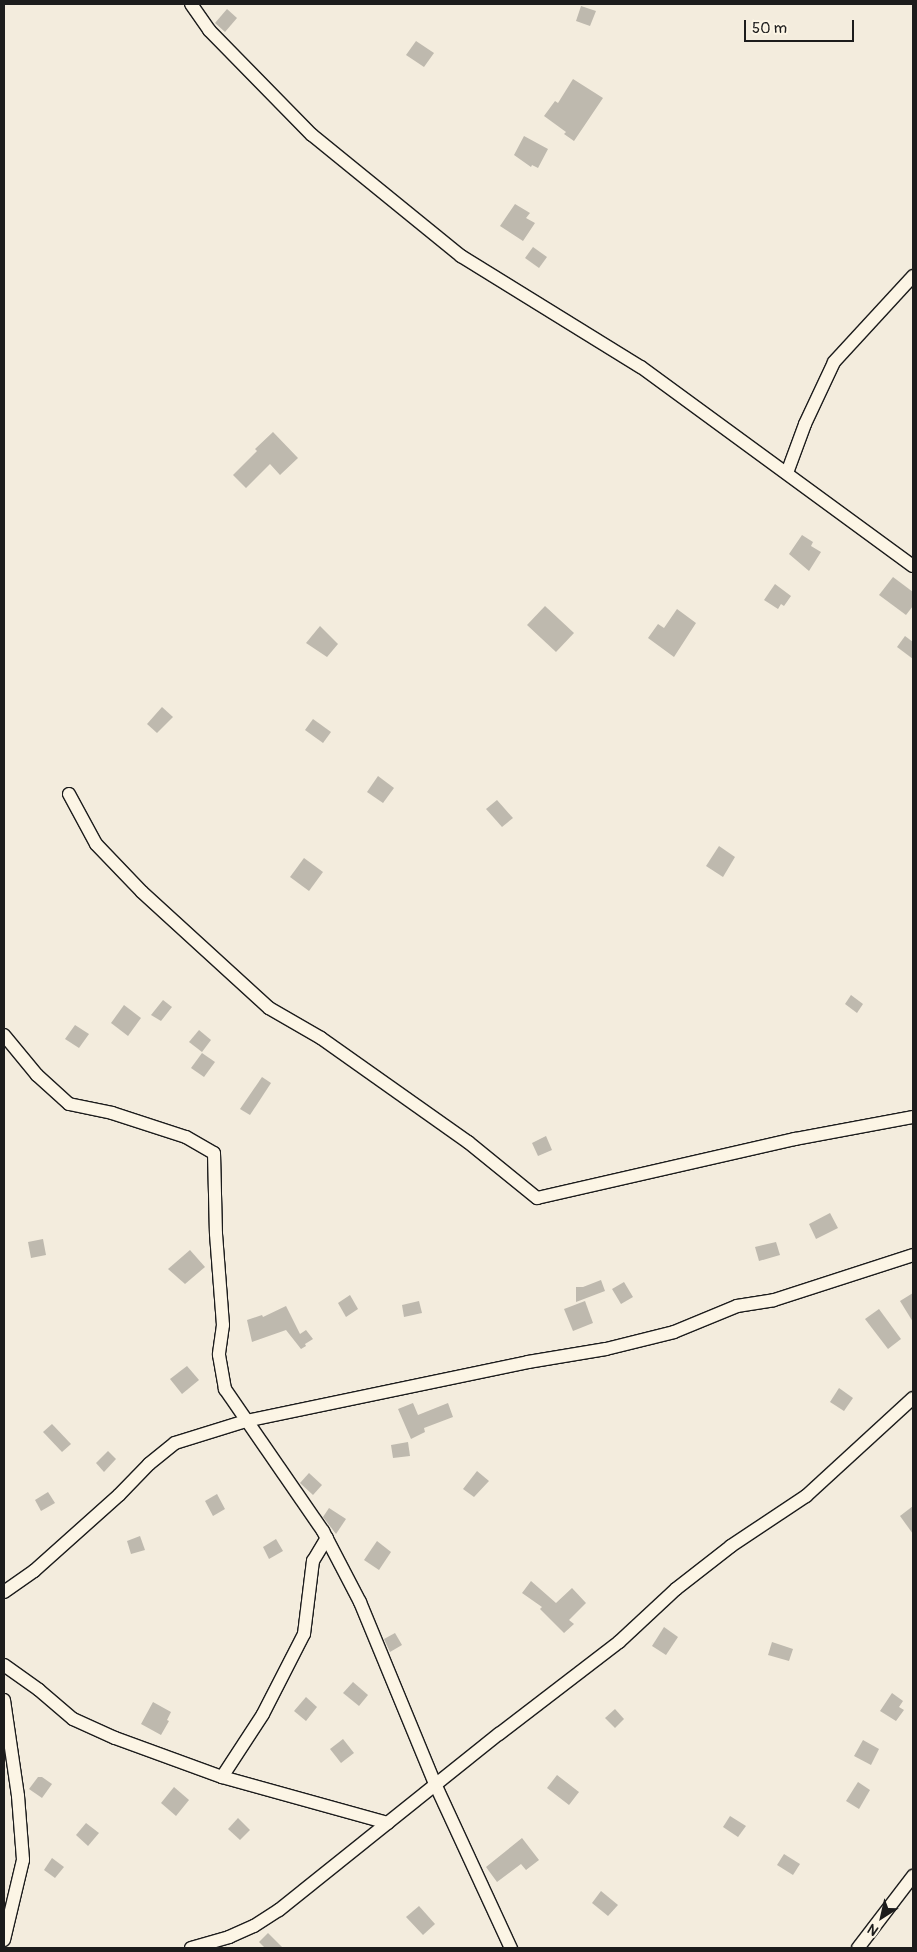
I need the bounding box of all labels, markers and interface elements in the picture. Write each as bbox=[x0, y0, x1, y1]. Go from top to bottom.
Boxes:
scale bar bbox=[747, 10, 857, 42]
text: 50 m bbox=[752, 19, 787, 38]
north arrow bbox=[857, 1892, 907, 1942]
text: N bbox=[864, 1920, 882, 1939]

